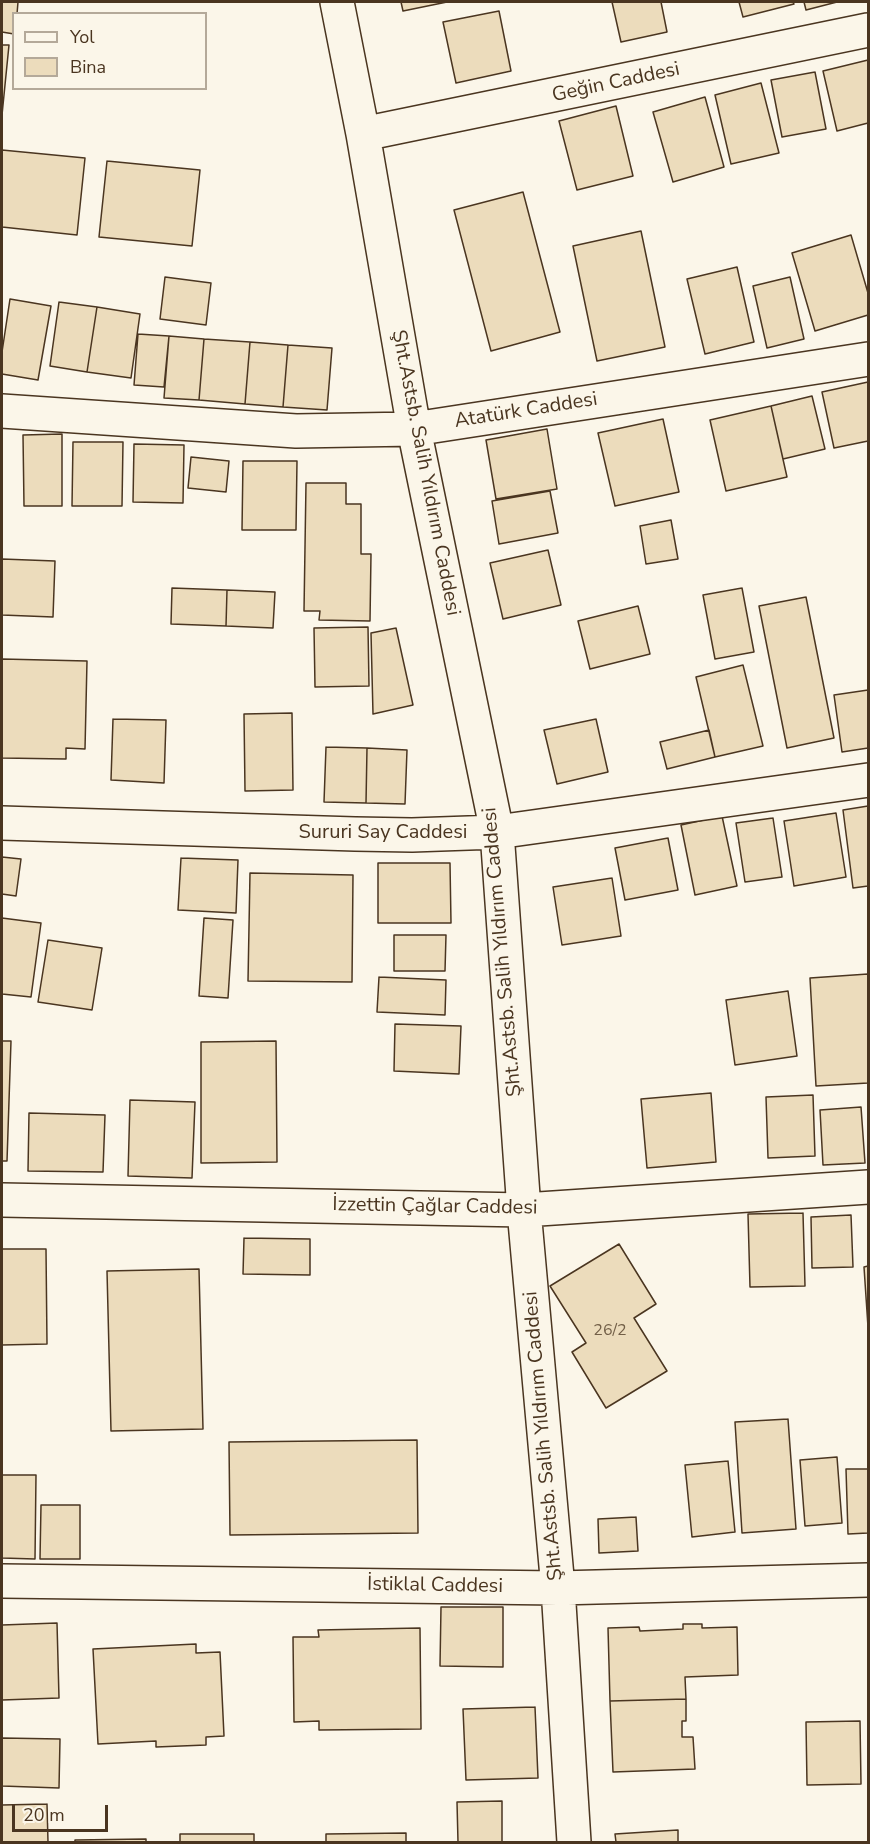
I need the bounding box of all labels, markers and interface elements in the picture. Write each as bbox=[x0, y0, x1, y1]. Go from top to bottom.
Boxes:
legend bbox=[12, 12, 207, 90]
text: Yol bbox=[70, 25, 95, 49]
text: Bina bbox=[70, 55, 106, 79]
street label: Geğin Caddesi bbox=[550, 58, 682, 108]
street label: Şht.Astsb. Salih Yıldırım Caddesi bbox=[386, 328, 464, 618]
street label: Atatürk Caddesi bbox=[453, 388, 599, 434]
street label: Şht.Astsb. Salih Yıldırım Caddesi bbox=[478, 806, 528, 1098]
street label: Sururi Say Caddesi bbox=[298, 821, 468, 845]
street label: İzzettin Çağlar Caddesi bbox=[332, 1193, 538, 1221]
street label: Şht.Astsb. Salih Yıldırım Caddesi bbox=[519, 1290, 569, 1582]
house number: 26/2 bbox=[593, 1321, 627, 1341]
street label: İstiklal Caddesi bbox=[367, 1573, 503, 1599]
scale bar bbox=[15, 1793, 111, 1831]
text: 20 m bbox=[23, 1803, 65, 1827]

